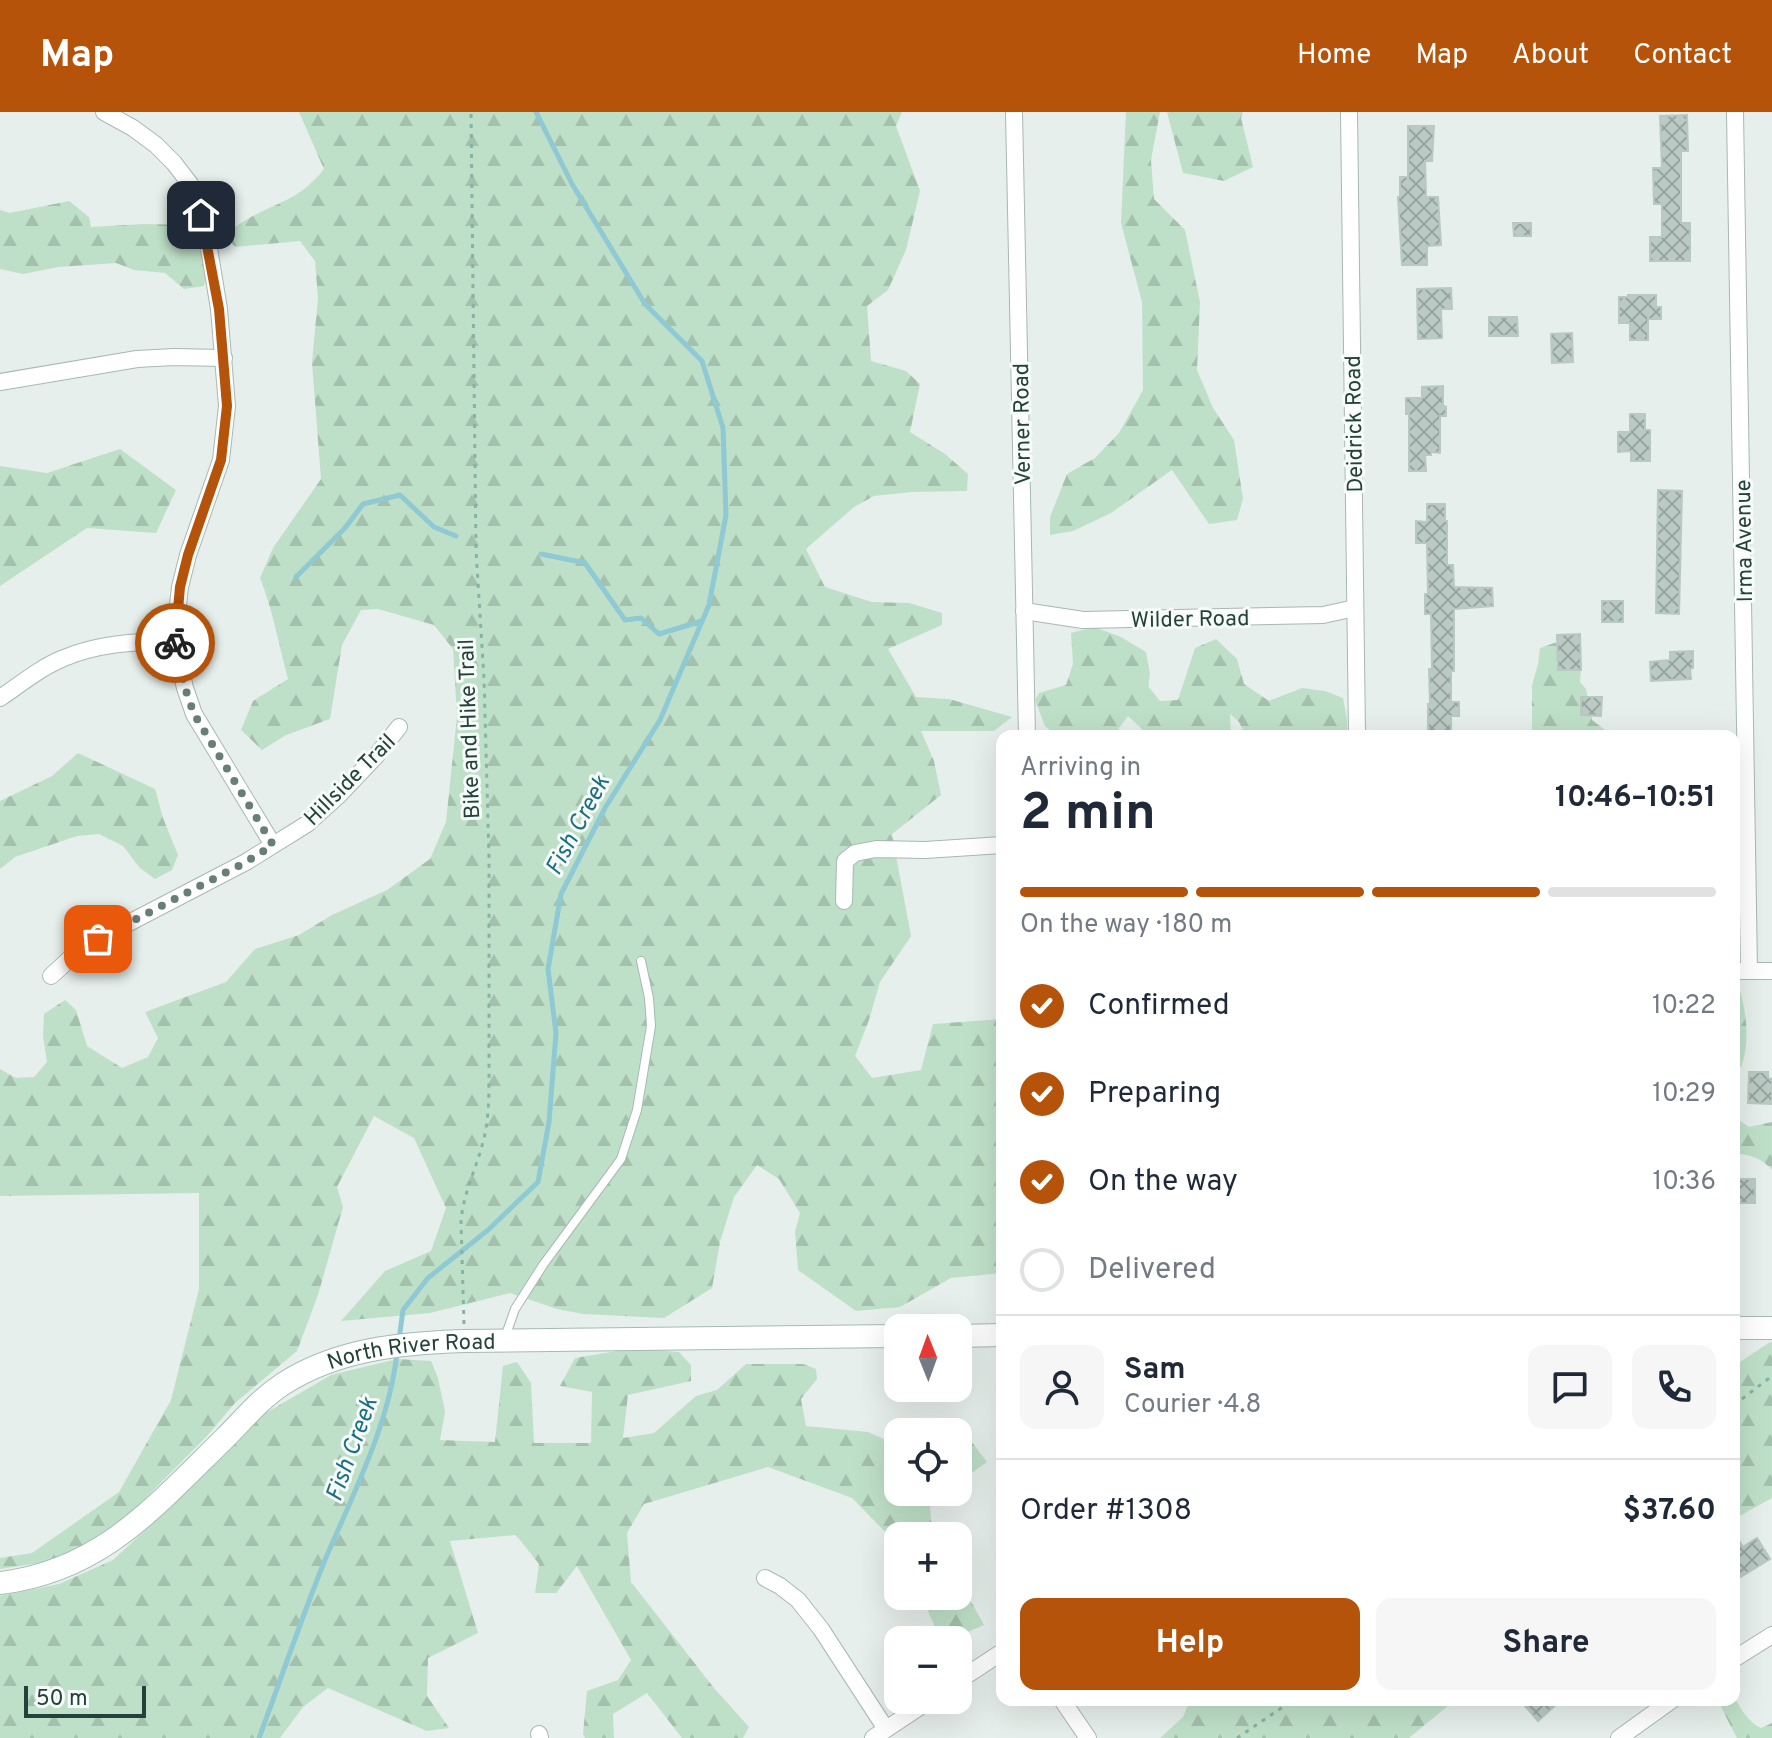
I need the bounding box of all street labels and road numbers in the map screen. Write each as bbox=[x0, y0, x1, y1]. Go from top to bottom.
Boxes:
street label: Deidrick Road bbox=[1341, 355, 1370, 493]
street label: Verner Road bbox=[1009, 363, 1038, 485]
street label: Irma Avenue bbox=[1731, 479, 1760, 603]
street label: Wilder Road bbox=[1130, 606, 1250, 635]
street label: Bike and Hike Trail bbox=[454, 638, 487, 819]
street label: Hillside Trail bbox=[299, 729, 402, 832]
street label: North River Road bbox=[324, 1330, 496, 1377]

